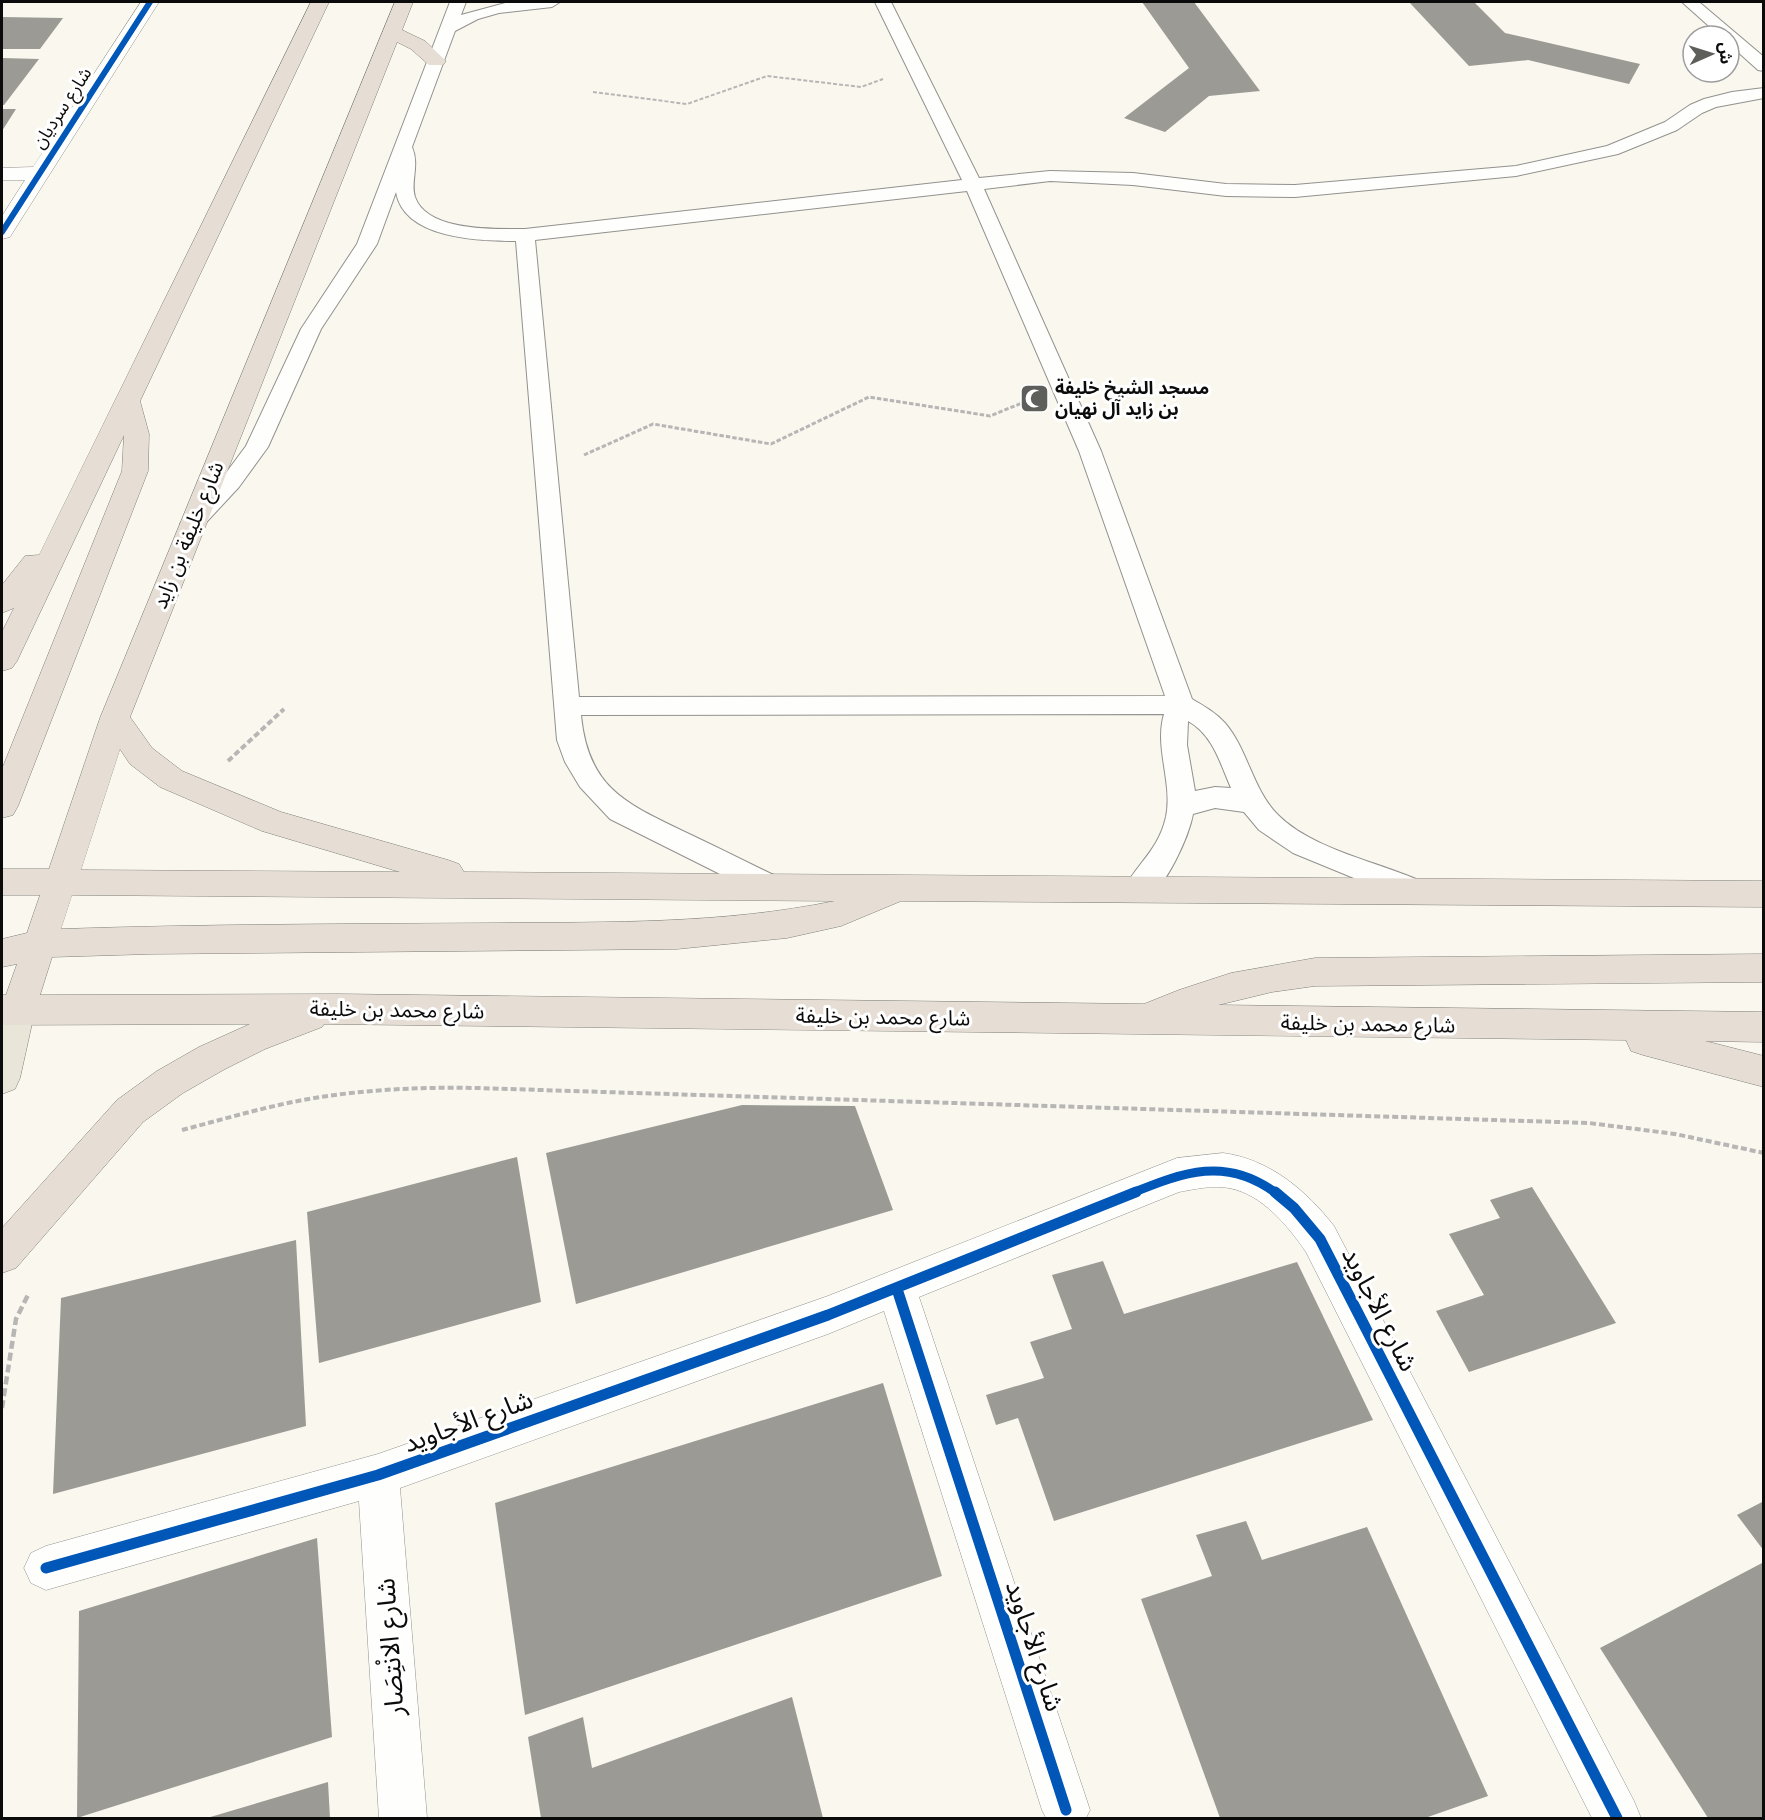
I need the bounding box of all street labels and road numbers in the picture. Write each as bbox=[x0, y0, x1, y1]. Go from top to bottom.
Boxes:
street label: شارع سرديان bbox=[28, 63, 99, 154]
street label: شارع خليفة بن زايد bbox=[147, 457, 231, 613]
street label: شارع محمد بن خليفة bbox=[309, 995, 485, 1027]
street label: شارع محمد بن خليفة bbox=[795, 1002, 971, 1034]
street label: شارع محمد بن خليفة bbox=[1280, 1009, 1456, 1041]
street label: شارع الأجاويد bbox=[1332, 1241, 1425, 1378]
street label: شارع الأجاويد bbox=[399, 1383, 538, 1462]
street label: شارع الانْتِصَار bbox=[368, 1577, 414, 1718]
street label: شارع الأجاويد bbox=[996, 1577, 1071, 1716]

